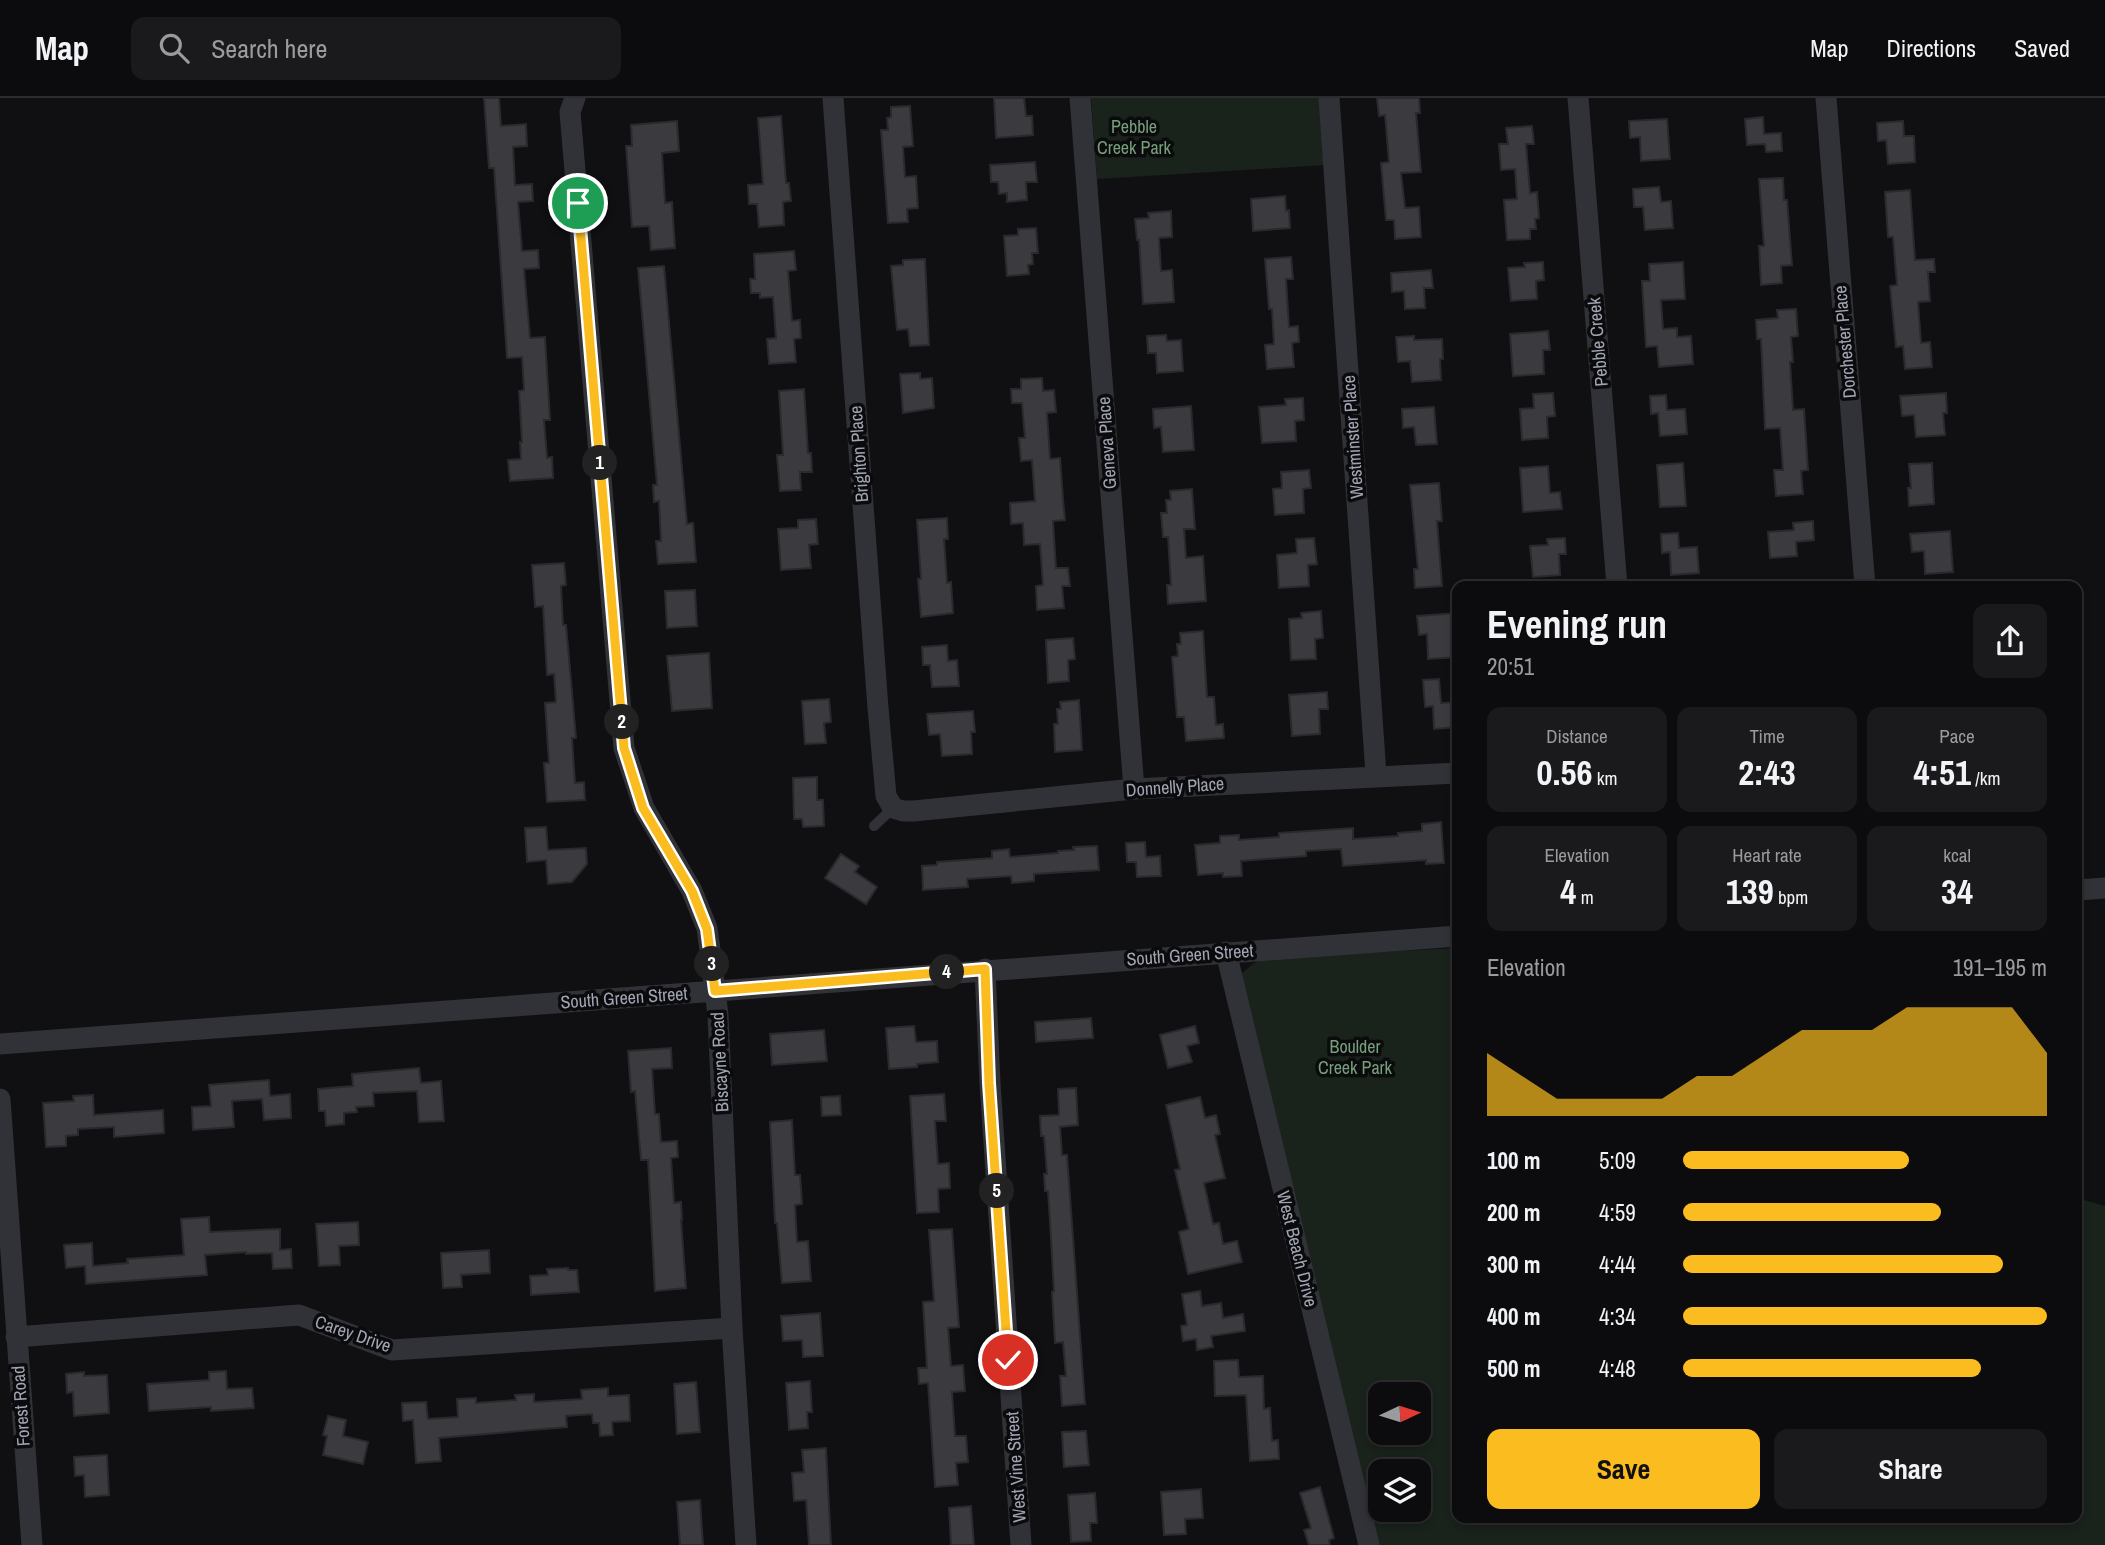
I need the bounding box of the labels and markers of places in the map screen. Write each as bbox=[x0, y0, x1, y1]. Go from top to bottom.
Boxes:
pin bbox=[548, 173, 608, 233]
pin: 1 bbox=[582, 446, 618, 480]
pin: 2 bbox=[604, 704, 640, 740]
pin: 3 bbox=[694, 946, 730, 982]
pin: 4 bbox=[930, 954, 964, 990]
pin: 5 bbox=[979, 1174, 1014, 1208]
pin bbox=[978, 1330, 1038, 1390]

